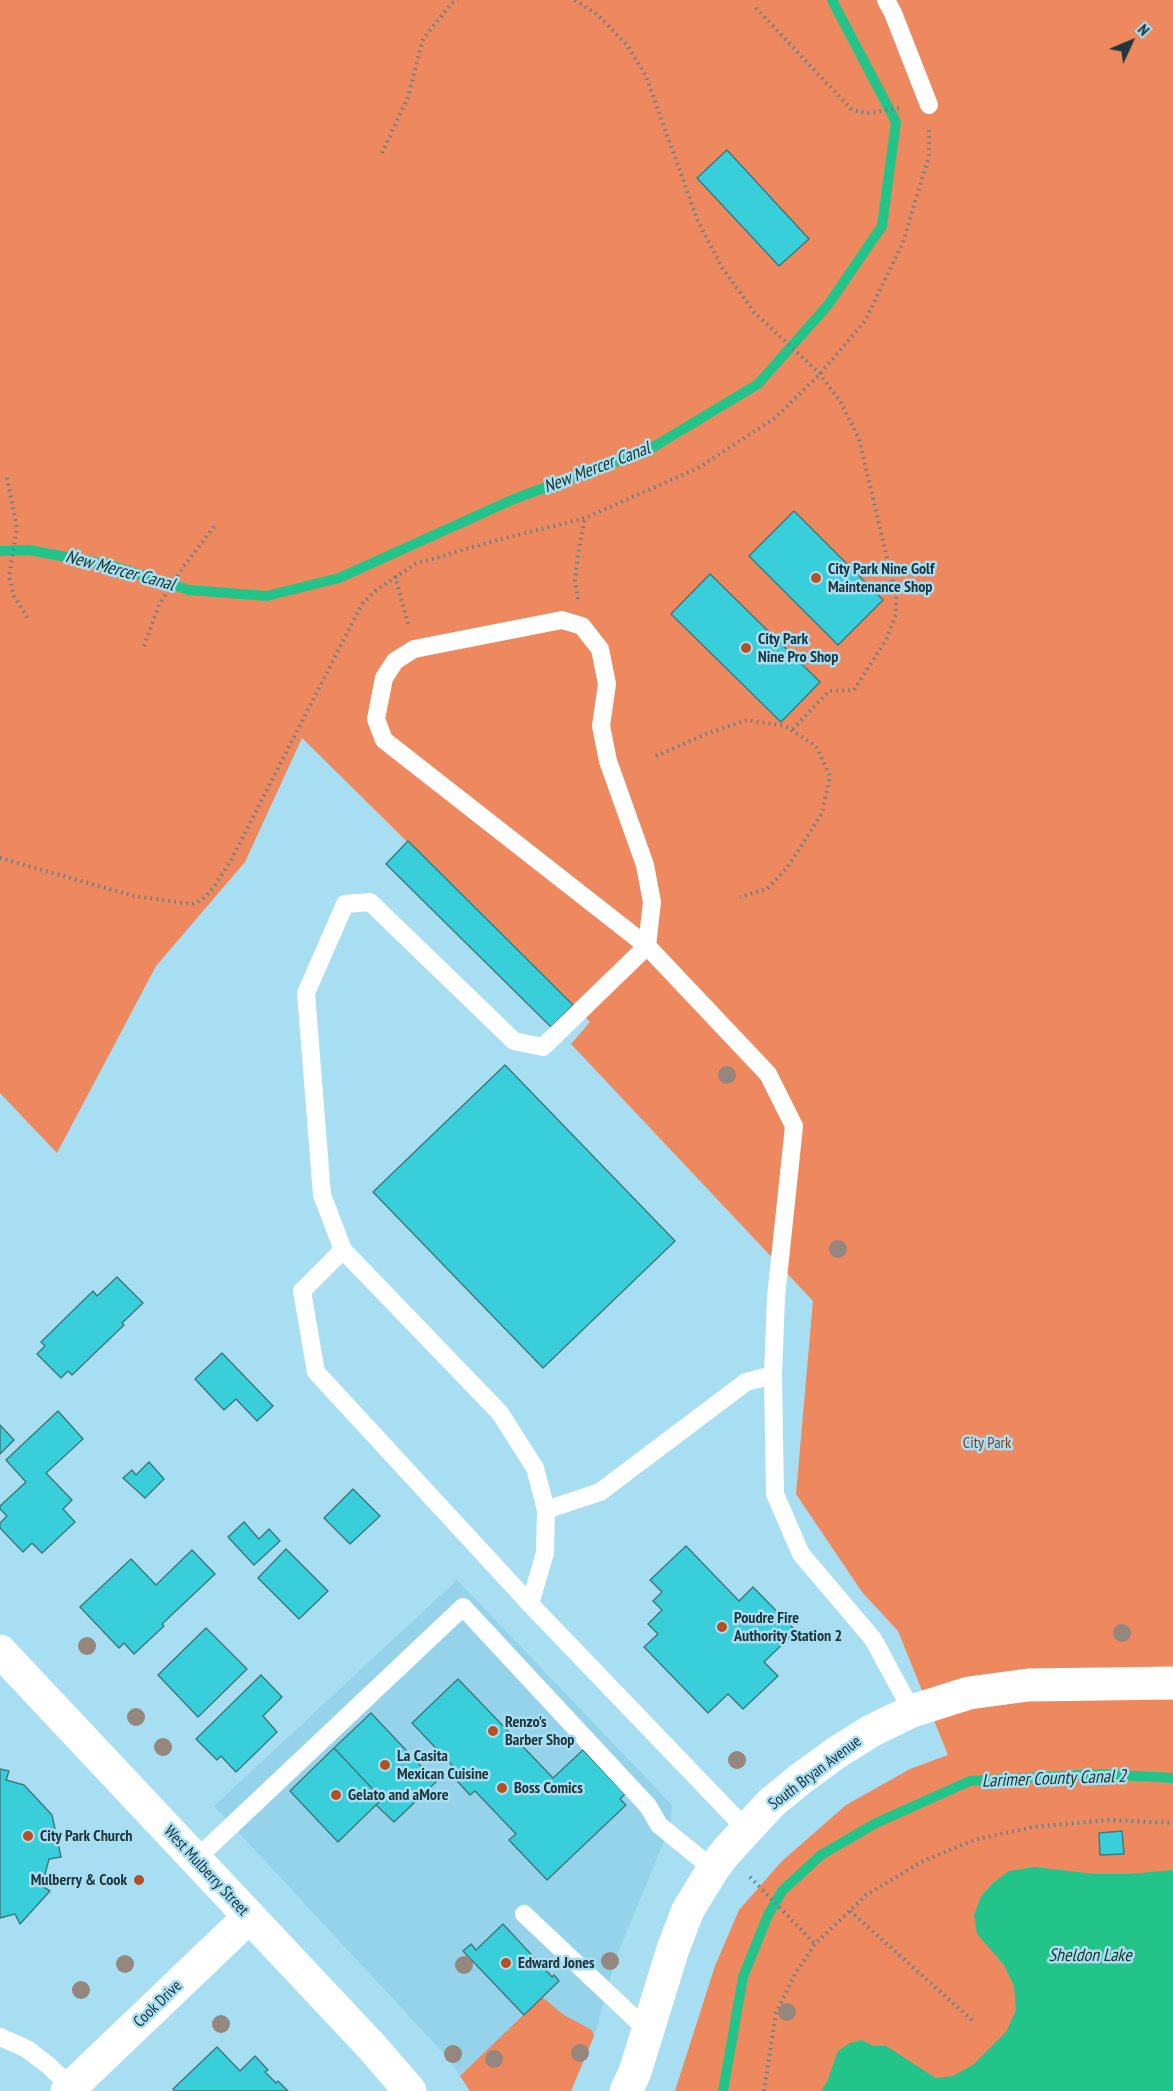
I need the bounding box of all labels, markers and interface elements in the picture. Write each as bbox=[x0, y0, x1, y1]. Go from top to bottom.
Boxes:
north arrow bbox=[1101, 12, 1161, 72]
text: N bbox=[1134, 19, 1154, 40]
water label: New Mercer Canal bbox=[541, 438, 653, 498]
water label: New Mercer Canal bbox=[63, 546, 177, 596]
place label: City Park Nine Golf Maintenance Shop bbox=[828, 559, 934, 597]
marker: City Park Nine Golf Maintenance Shop bbox=[809, 571, 823, 585]
place label: City Park Nine Pro Shop bbox=[758, 629, 838, 667]
marker: City Park Nine Pro Shop bbox=[739, 641, 753, 655]
park label: City Park bbox=[963, 1433, 1011, 1453]
place label: Poudre Fire Authority Station 2 bbox=[734, 1608, 842, 1646]
marker: Poudre Fire Authority Station 2 bbox=[715, 1620, 729, 1634]
place label: Renzo's Barber Shop bbox=[505, 1712, 575, 1750]
marker: Renzo's Barber Shop bbox=[486, 1724, 500, 1738]
street label: South Bryan Avenue bbox=[765, 1732, 865, 1814]
place label: La Casita Mexican Cuisine bbox=[397, 1746, 489, 1784]
marker: La Casita Mexican Cuisine bbox=[378, 1758, 392, 1772]
water label: Larimer County Canal 2 bbox=[982, 1766, 1126, 1792]
place label: Boss Comics bbox=[514, 1778, 583, 1798]
marker: Boss Comics bbox=[495, 1781, 509, 1795]
place label: Gelato and aMore bbox=[348, 1785, 449, 1805]
marker: Gelato and aMore bbox=[329, 1788, 343, 1802]
street label: West Mulberry Street bbox=[160, 1822, 252, 1920]
place label: City Park Church bbox=[40, 1826, 132, 1846]
marker: City Park Church bbox=[21, 1829, 35, 1843]
place label: Mulberry & Cook bbox=[31, 1870, 127, 1890]
marker: Mulberry & Cook bbox=[132, 1873, 146, 1887]
water label: Sheldon Lake bbox=[1048, 1945, 1132, 1967]
place label: Edward Jones bbox=[518, 1953, 595, 1973]
marker: Edward Jones bbox=[499, 1956, 513, 1970]
street label: Cook Drive bbox=[130, 1976, 186, 2032]

